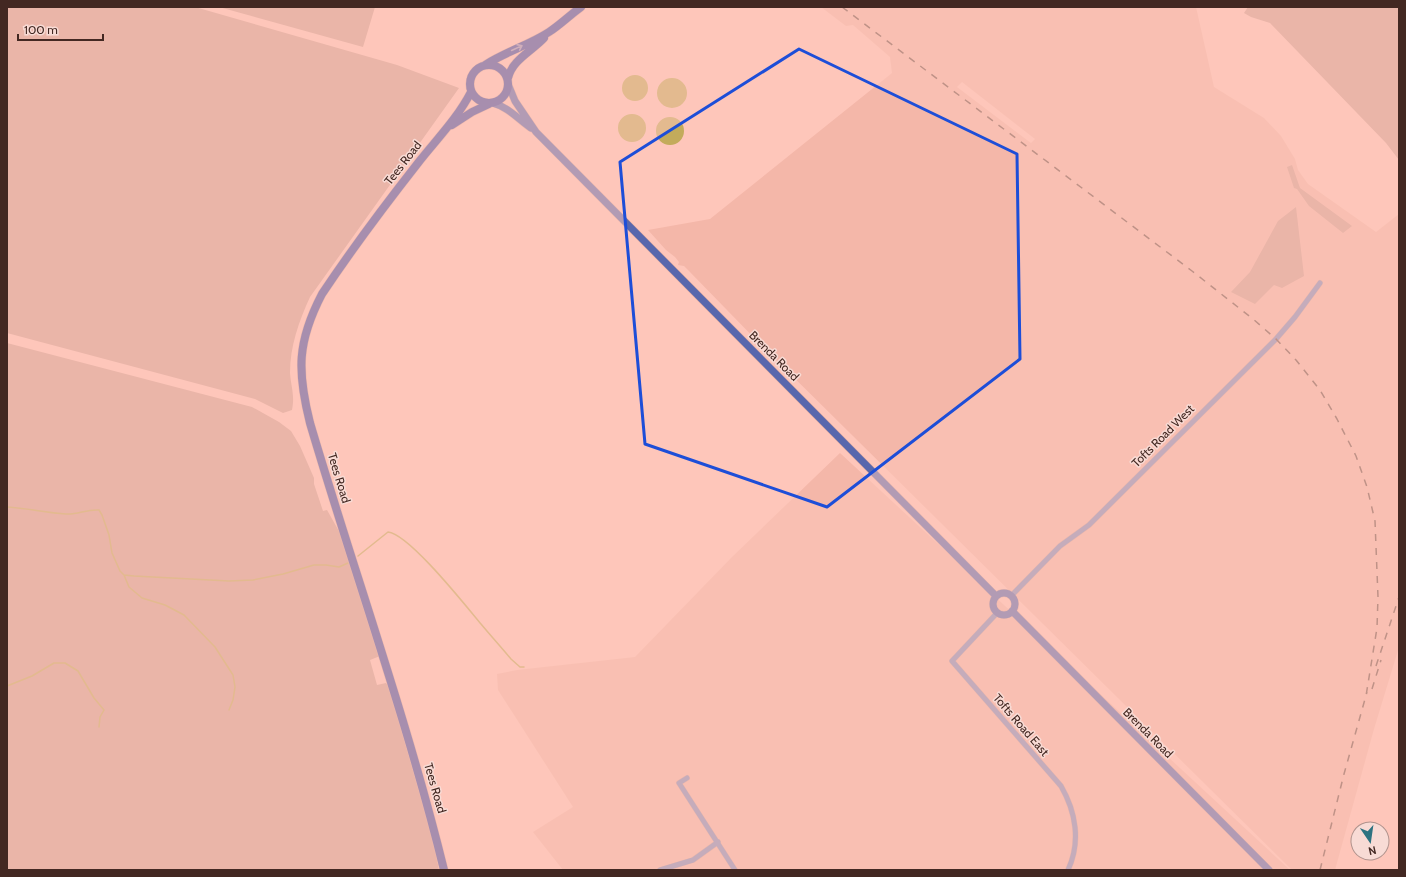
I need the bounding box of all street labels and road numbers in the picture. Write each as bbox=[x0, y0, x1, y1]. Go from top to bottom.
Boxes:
street label: Tees Road bbox=[381, 138, 424, 188]
street label: Brenda Road bbox=[746, 327, 803, 384]
street label: Tofts Road West bbox=[1128, 401, 1197, 470]
street label: Tees Road bbox=[325, 451, 354, 505]
street label: Tofts Road East bbox=[990, 690, 1053, 759]
street label: Brenda Road bbox=[1120, 704, 1177, 761]
street label: Tees Road bbox=[421, 761, 450, 815]

